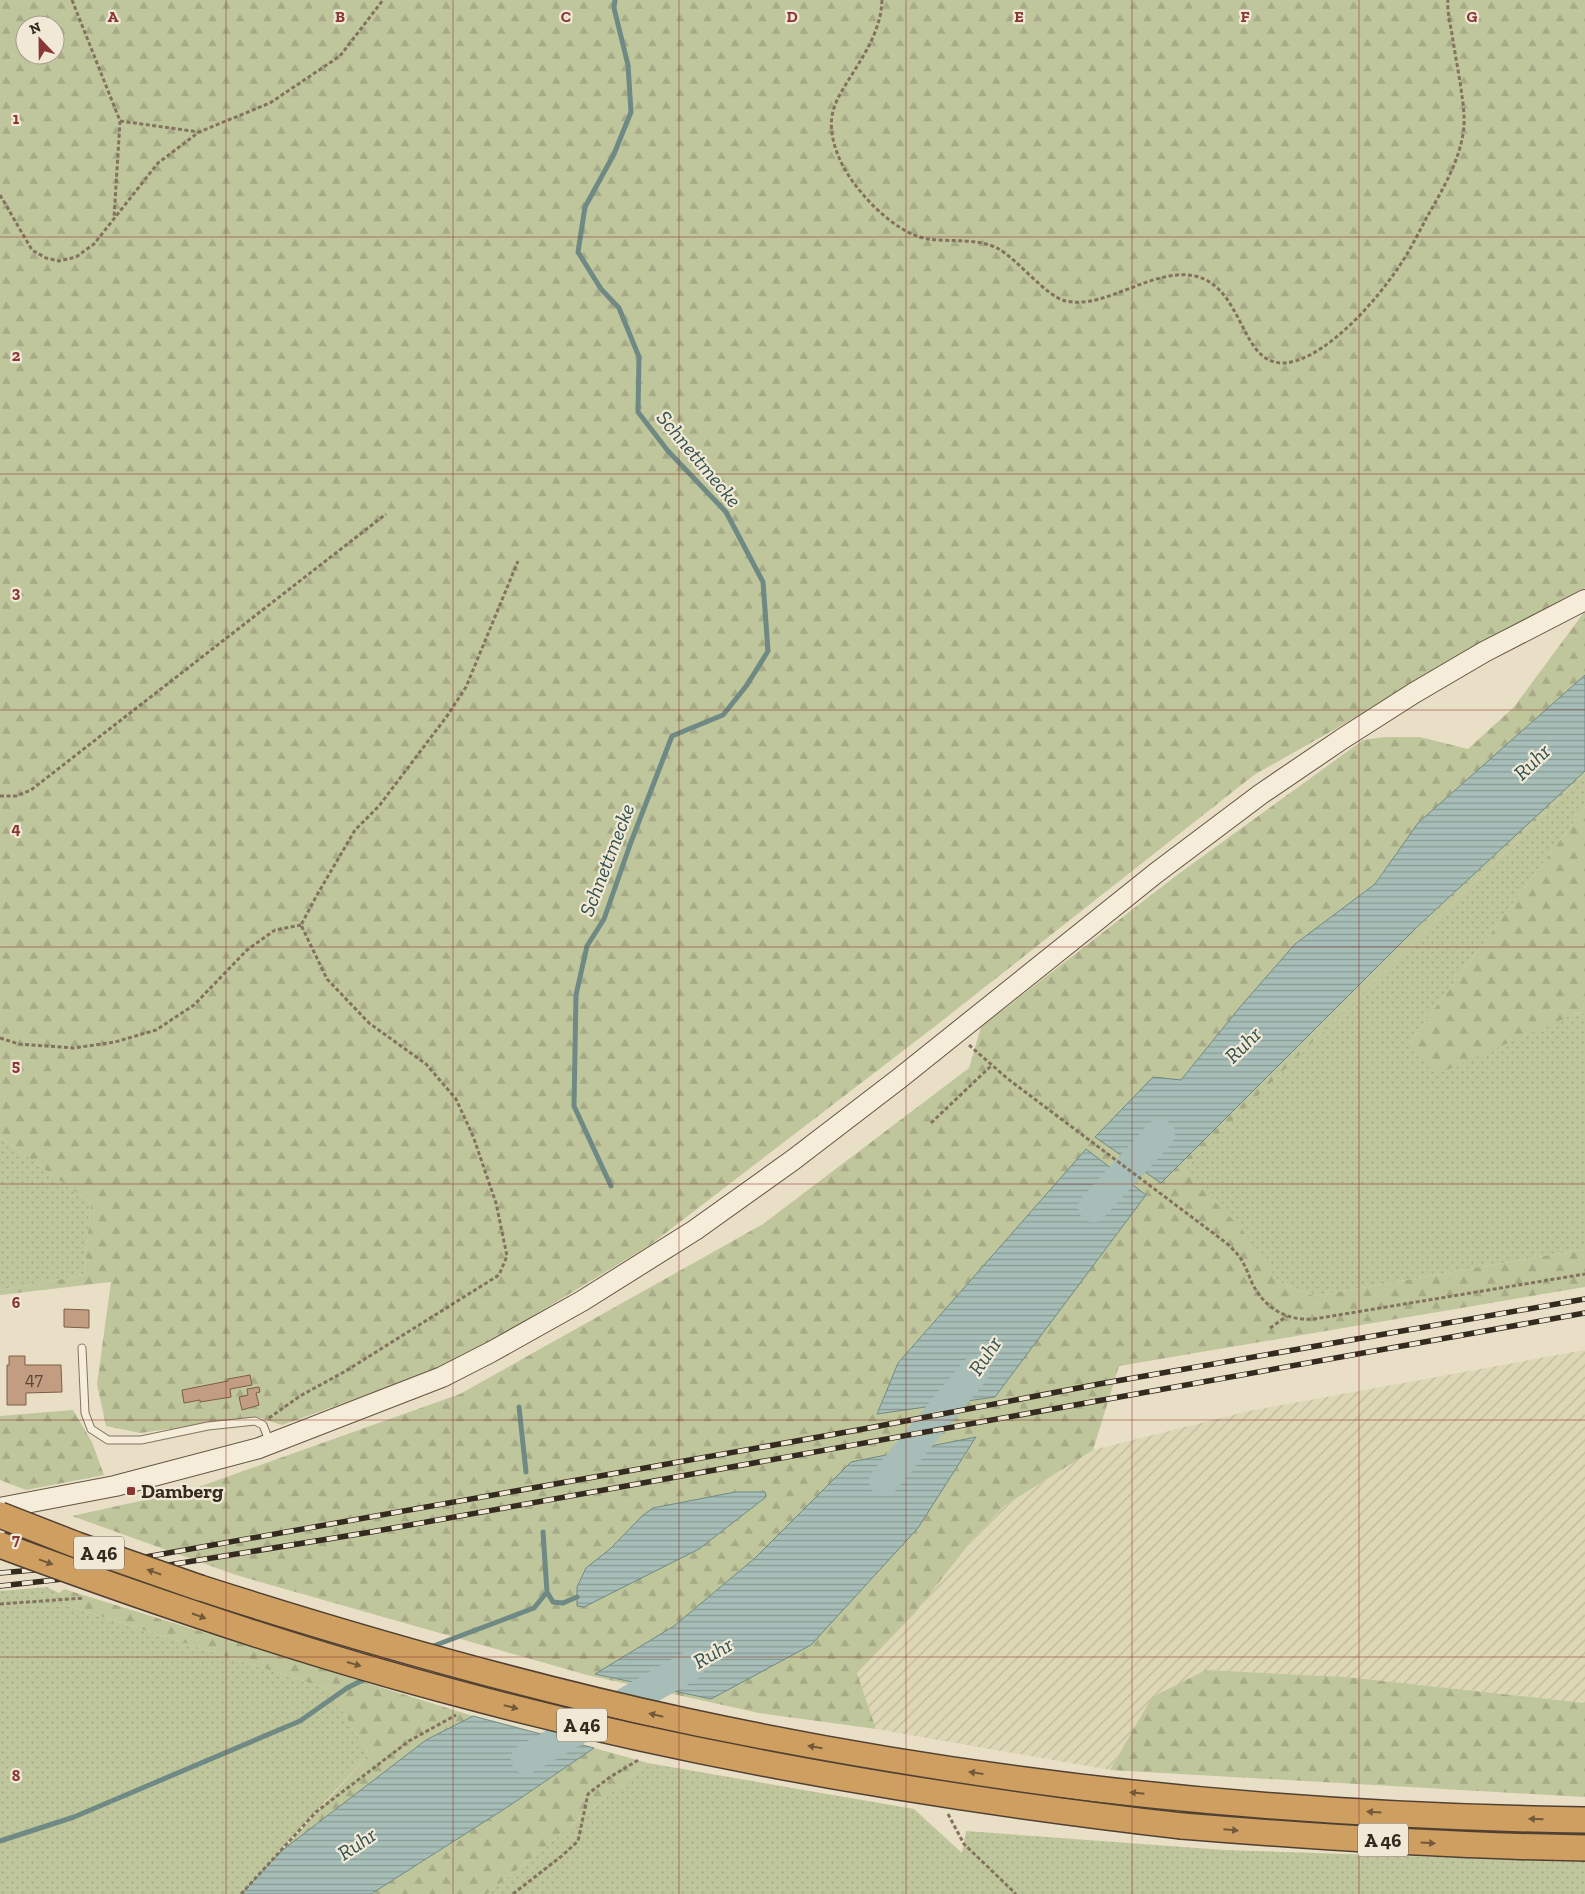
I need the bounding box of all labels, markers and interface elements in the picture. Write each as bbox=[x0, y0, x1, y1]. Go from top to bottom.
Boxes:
text: A bbox=[108, 7, 119, 26]
text: B bbox=[335, 7, 345, 26]
text: C bbox=[561, 7, 571, 26]
text: D bbox=[786, 7, 798, 26]
text: E bbox=[1014, 7, 1024, 26]
text: F bbox=[1240, 7, 1250, 26]
text: G bbox=[1467, 7, 1478, 26]
north arrow bbox=[15, 15, 65, 65]
text: N bbox=[27, 18, 44, 38]
text: 1 bbox=[13, 109, 20, 128]
text: 2 bbox=[12, 346, 21, 365]
water label: Schnettmecke bbox=[652, 405, 747, 512]
text: 3 bbox=[12, 583, 21, 602]
water label: Ruhr bbox=[1508, 738, 1556, 785]
water label: Schnettmecke bbox=[574, 800, 639, 920]
text: 4 bbox=[11, 819, 21, 838]
water label: Ruhr bbox=[1219, 1021, 1267, 1068]
text: 5 bbox=[12, 1056, 20, 1075]
text: 6 bbox=[12, 1293, 21, 1312]
water label: Ruhr bbox=[963, 1331, 1007, 1380]
house number: 47 bbox=[25, 1368, 43, 1390]
place label: Damberg bbox=[141, 1479, 224, 1503]
marker: Damberg bbox=[125, 1485, 137, 1497]
text: 7 bbox=[12, 1530, 20, 1549]
road number: A 46 bbox=[74, 1536, 124, 1570]
one-way arrow bbox=[39, 1558, 54, 1566]
one-way arrow bbox=[146, 1568, 161, 1575]
one-way arrow bbox=[192, 1612, 207, 1620]
water label: Ruhr bbox=[689, 1631, 738, 1674]
one-way arrow bbox=[347, 1661, 362, 1669]
one-way arrow bbox=[503, 1703, 518, 1711]
road number: A 46 bbox=[557, 1708, 607, 1742]
one-way arrow bbox=[649, 1711, 664, 1719]
one-way arrow bbox=[807, 1742, 823, 1750]
text: 8 bbox=[12, 1766, 21, 1785]
one-way arrow bbox=[968, 1768, 984, 1776]
one-way arrow bbox=[1129, 1789, 1145, 1797]
one-way arrow bbox=[1366, 1808, 1382, 1816]
one-way arrow bbox=[1528, 1815, 1544, 1823]
water label: Ruhr bbox=[333, 1821, 382, 1866]
road number: A 46 bbox=[1358, 1824, 1408, 1856]
one-way arrow bbox=[1223, 1826, 1239, 1834]
one-way arrow bbox=[1420, 1839, 1436, 1847]

